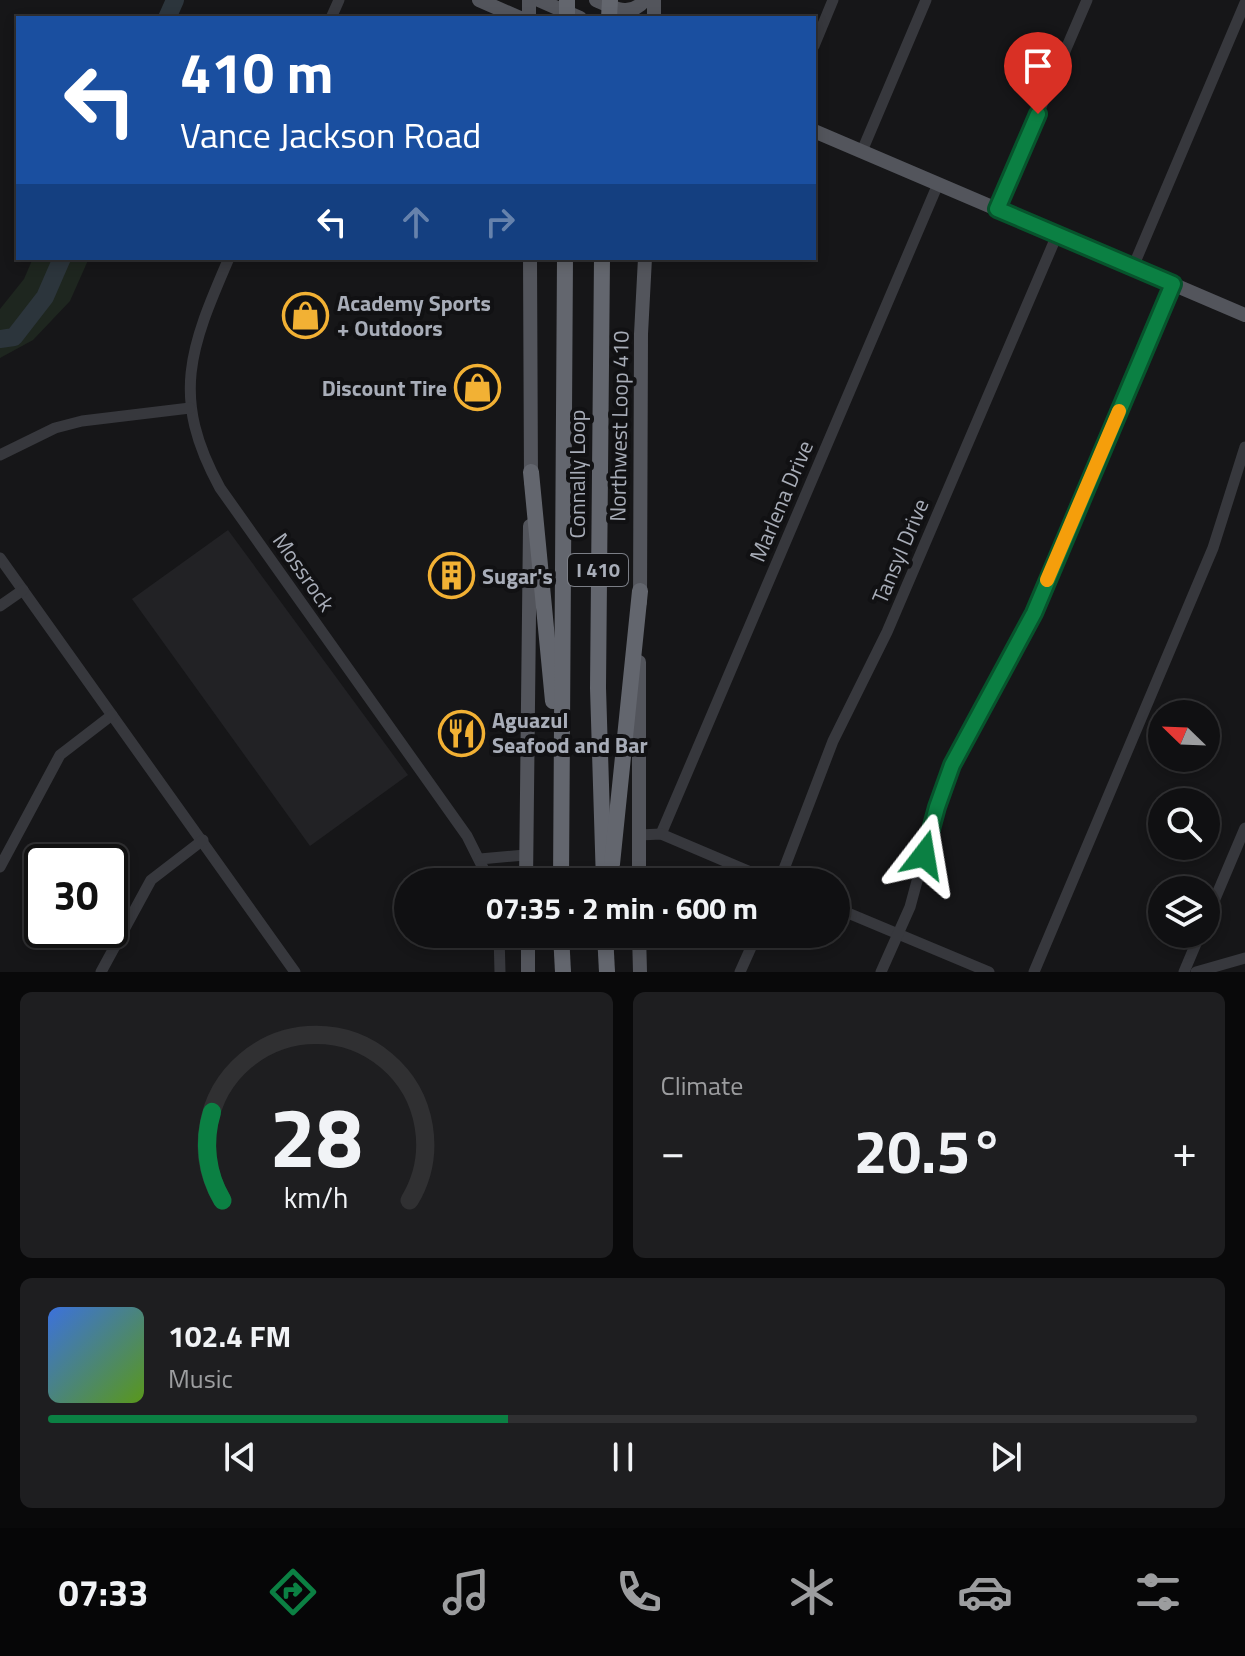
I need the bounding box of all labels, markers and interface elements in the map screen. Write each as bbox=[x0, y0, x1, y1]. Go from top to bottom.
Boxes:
text: 410 m bbox=[180, 30, 333, 115]
pin bbox=[1004, 32, 1072, 114]
icon: arrive bbox=[1016, 44, 1060, 88]
icon: left bbox=[48, 48, 152, 152]
text: Vance Jackson Road bbox=[180, 107, 481, 162]
icon: left bbox=[310, 200, 354, 244]
icon: ahead bbox=[394, 200, 438, 244]
icon: right bbox=[478, 200, 522, 244]
place label: Academy Sports + Outdoors bbox=[337, 286, 491, 345]
shop icon: Academy Sports + Outdoors bbox=[282, 292, 330, 340]
street label: Northwest Loop 410 bbox=[600, 330, 638, 522]
shop icon: Discount Tire bbox=[454, 364, 502, 412]
place label: Discount Tire bbox=[322, 371, 447, 405]
street label: Connally Loop bbox=[560, 410, 594, 538]
street label: Marlena Drive bbox=[740, 435, 822, 567]
street label: Tansyl Drive bbox=[863, 493, 937, 609]
street label: Mossrock bbox=[264, 526, 344, 619]
building icon: Sugar's bbox=[427, 552, 475, 600]
road number: I 410 bbox=[568, 554, 628, 586]
place label: Sugar's bbox=[482, 559, 553, 593]
north arrow bbox=[1148, 700, 1220, 772]
map controls bbox=[1148, 700, 1220, 948]
place label: Aguazul Seafood and Bar bbox=[492, 703, 648, 762]
restaurant icon: Aguazul Seafood and Bar bbox=[437, 709, 485, 757]
button: search bbox=[1148, 788, 1220, 860]
position arrow bbox=[882, 813, 966, 897]
speed limit sign: 30 bbox=[24, 844, 128, 948]
button: layers bbox=[1148, 876, 1220, 948]
text: 07:35 · 2 min · 600 m bbox=[486, 885, 758, 931]
text: Climate bbox=[661, 1066, 743, 1105]
text: 28 bbox=[270, 1073, 363, 1199]
text: 20.5° bbox=[854, 1105, 1004, 1196]
text: − bbox=[661, 1117, 685, 1184]
text: + bbox=[1172, 1117, 1197, 1184]
text: km/h bbox=[284, 1176, 349, 1219]
text: 102.4 FM bbox=[168, 1313, 291, 1359]
text: Music bbox=[168, 1359, 233, 1398]
icon: previous bbox=[218, 1435, 262, 1479]
icon: pause bbox=[601, 1435, 645, 1479]
icon: next bbox=[984, 1435, 1028, 1479]
icon: directions bbox=[265, 1564, 321, 1620]
icon: music bbox=[438, 1564, 494, 1620]
icon: phone bbox=[611, 1564, 667, 1620]
icon: climate bbox=[784, 1564, 840, 1620]
icon: car bbox=[957, 1564, 1013, 1620]
icon: filters bbox=[1130, 1564, 1186, 1620]
text: 07:33 bbox=[59, 1565, 148, 1620]

